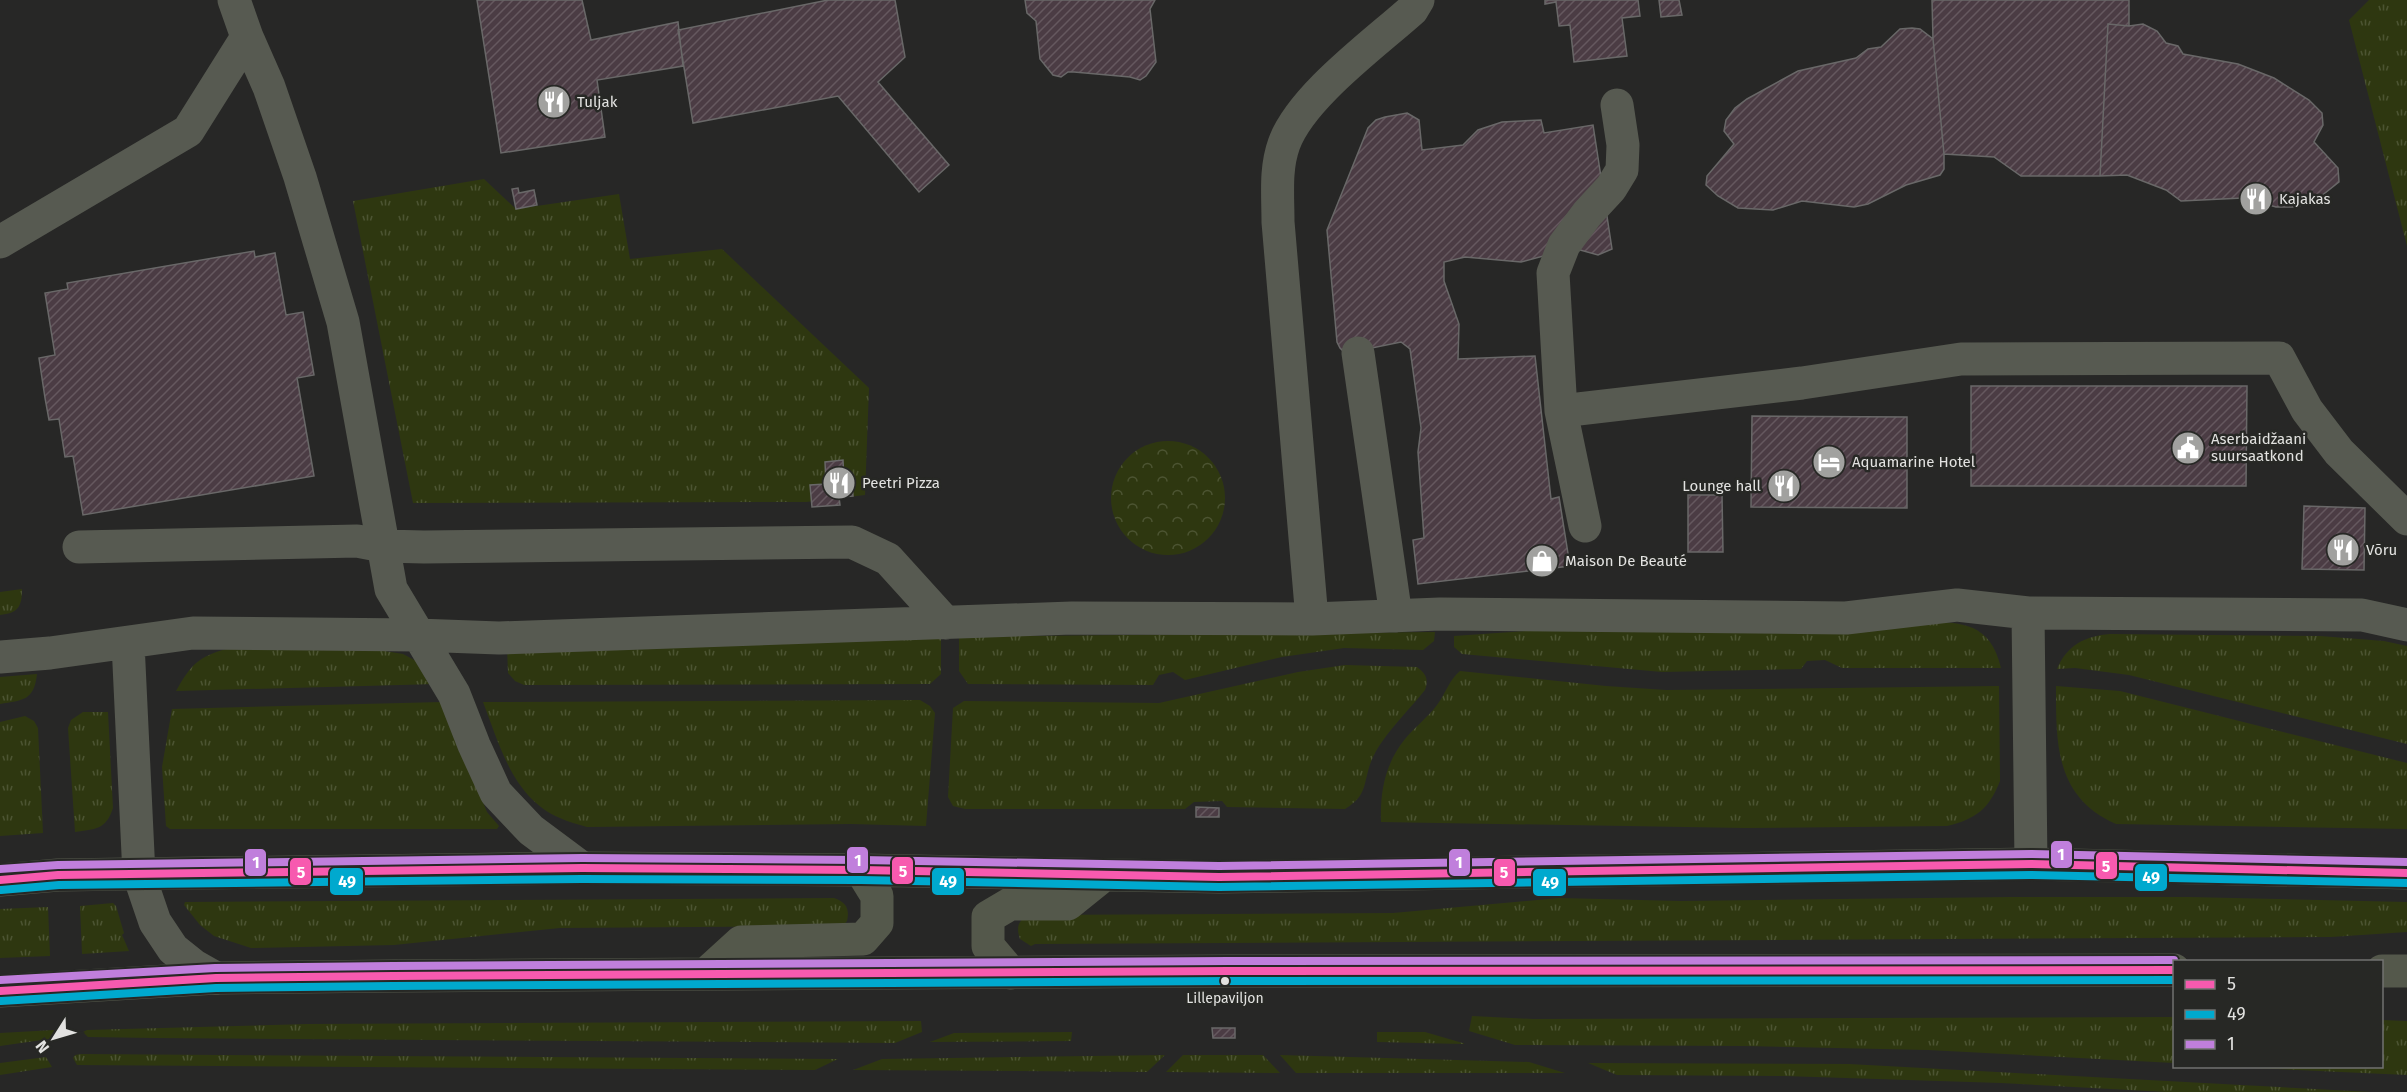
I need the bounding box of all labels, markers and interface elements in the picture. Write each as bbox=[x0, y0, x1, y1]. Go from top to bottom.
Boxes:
restaurant icon: Tuljak bbox=[536, 84, 572, 120]
place label: Tuljak bbox=[577, 93, 618, 111]
restaurant icon: Kajakas bbox=[2238, 181, 2274, 217]
place label: Kajakas bbox=[2279, 190, 2331, 208]
public building icon: Aserbaidžaani suursaatkond bbox=[2170, 430, 2206, 466]
place label: Aserbaidžaani suursaatkond bbox=[2211, 430, 2306, 465]
hotel icon: Aquamarine Hotel bbox=[1811, 444, 1847, 480]
place label: Aquamarine Hotel bbox=[1852, 453, 1976, 471]
restaurant icon: Peetri Pizza bbox=[821, 465, 857, 501]
restaurant icon: Lounge hall bbox=[1766, 468, 1802, 504]
place label: Peetri Pizza bbox=[862, 474, 940, 492]
place label: Lounge hall bbox=[1682, 477, 1762, 495]
restaurant icon: Võru bbox=[2325, 532, 2361, 568]
place label: Võru bbox=[2366, 541, 2397, 559]
shop icon: Maison De Beauté bbox=[1524, 543, 1560, 579]
place label: Maison De Beauté bbox=[1565, 552, 1687, 570]
line badge: 1 bbox=[2050, 840, 2073, 869]
text: 1 bbox=[2057, 845, 2065, 864]
line badge: 1 bbox=[846, 846, 869, 874]
line badge: 1 bbox=[244, 848, 267, 877]
line badge: 1 bbox=[1448, 848, 1471, 877]
text: 1 bbox=[854, 851, 862, 870]
line badge: 5 bbox=[2095, 851, 2118, 880]
text: 1 bbox=[252, 853, 260, 872]
text: 1 bbox=[1455, 853, 1463, 872]
line badge: 5 bbox=[891, 856, 914, 885]
line badge: 5 bbox=[289, 857, 312, 886]
text: 5 bbox=[2102, 857, 2111, 876]
line badge: 5 bbox=[1493, 858, 1516, 887]
text: 5 bbox=[899, 862, 908, 881]
text: 5 bbox=[297, 863, 306, 882]
text: 5 bbox=[1500, 863, 1509, 882]
line badge: 49 bbox=[2134, 863, 2168, 892]
line badge: 49 bbox=[329, 867, 364, 896]
line badge: 49 bbox=[931, 867, 965, 896]
line badge: 49 bbox=[1532, 868, 1567, 897]
text: 49 bbox=[2142, 868, 2160, 887]
text: 49 bbox=[338, 872, 356, 891]
text: 49 bbox=[939, 872, 957, 891]
text: 49 bbox=[1541, 873, 1559, 892]
legend bbox=[2173, 960, 2383, 1068]
text: 5 bbox=[2227, 973, 2236, 995]
marker: Lillepaviljon bbox=[1219, 975, 1231, 987]
place label: Lillepaviljon bbox=[1186, 990, 1264, 1007]
text: 49 bbox=[2227, 1003, 2246, 1025]
north arrow bbox=[24, 1008, 84, 1068]
text: 1 bbox=[2227, 1033, 2235, 1055]
text: N bbox=[32, 1037, 53, 1057]

